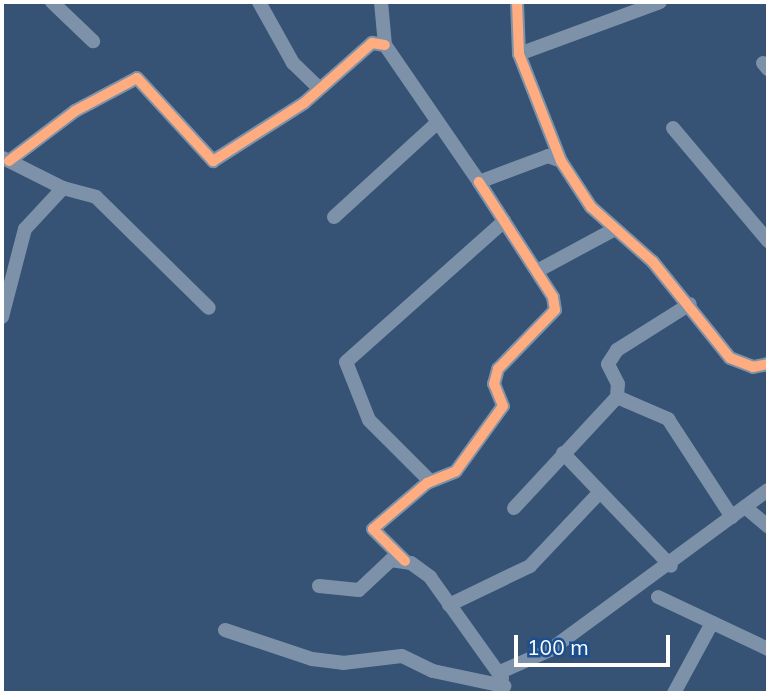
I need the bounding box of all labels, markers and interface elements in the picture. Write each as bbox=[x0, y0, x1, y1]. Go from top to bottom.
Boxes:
scale bar bbox=[518, 622, 674, 666]
text: 100 m bbox=[527, 634, 589, 660]

